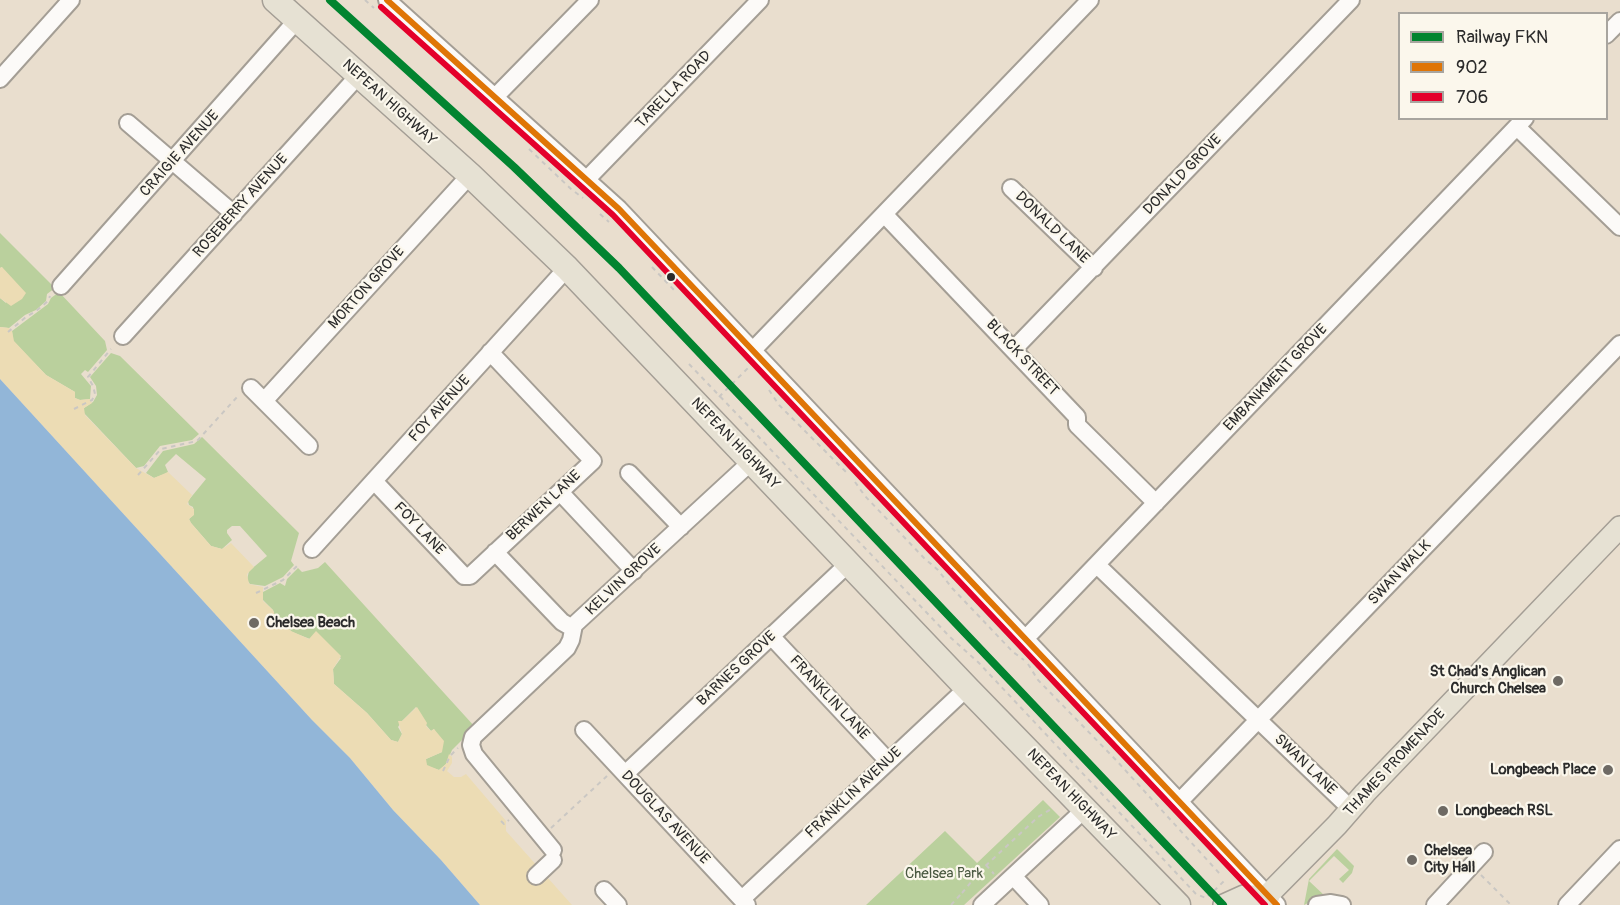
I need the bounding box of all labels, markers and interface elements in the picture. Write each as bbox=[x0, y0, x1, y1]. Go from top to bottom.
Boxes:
legend bbox=[1398, 12, 1608, 120]
text: Railway FKN bbox=[1456, 26, 1548, 49]
street label: TARELLA ROAD bbox=[632, 47, 716, 133]
street label: NEPEAN HIGHWAY bbox=[338, 56, 440, 150]
text: 902 bbox=[1456, 56, 1488, 79]
text: 706 bbox=[1456, 86, 1488, 109]
street label: CRAIGIE AVENUE bbox=[137, 107, 223, 201]
street label: DONALD GROVE bbox=[1140, 131, 1226, 219]
street label: ROSEBERRY AVENUE bbox=[190, 151, 292, 261]
street label: DONALD LANE bbox=[1011, 188, 1093, 268]
street label: MORTON GROVE bbox=[325, 243, 409, 333]
unlabelled marker bbox=[665, 271, 677, 283]
street label: BLACK STREET bbox=[982, 316, 1062, 400]
street label: EMBANKMENT GROVE bbox=[1220, 321, 1332, 435]
street label: FOY AVENUE bbox=[405, 372, 475, 446]
street label: NEPEAN HIGHWAY bbox=[687, 394, 783, 494]
street label: BERWEN LANE bbox=[503, 467, 585, 545]
street label: FOY LANE bbox=[389, 499, 449, 559]
street label: SWAN WALK bbox=[1365, 537, 1435, 609]
street label: KELVIN GROVE bbox=[582, 540, 666, 620]
place label: Chelsea Beach bbox=[266, 614, 355, 632]
marker: Chelsea Beach bbox=[247, 616, 261, 630]
street label: BARNES GROVE bbox=[694, 628, 780, 710]
street label: FRANKLIN LANE bbox=[785, 652, 873, 744]
place label: St Chad's Anglican Church Chelsea bbox=[1430, 663, 1546, 698]
marker: St Chad's Anglican Church Chelsea bbox=[1551, 674, 1565, 688]
street label: THAMES PROMENADE bbox=[1340, 705, 1450, 821]
street label: SWAN LANE bbox=[1270, 731, 1340, 799]
street label: FRANKLIN AVENUE bbox=[802, 744, 906, 842]
street label: NEPEAN HIGHWAY bbox=[1023, 745, 1119, 845]
place label: Longbeach Place bbox=[1490, 761, 1596, 779]
marker: Longbeach Place bbox=[1601, 763, 1615, 777]
street label: DOUGLAS AVENUE bbox=[617, 767, 713, 869]
place label: Longbeach RSL bbox=[1455, 802, 1553, 820]
marker: Longbeach RSL bbox=[1436, 804, 1450, 818]
place label: Chelsea City Hall bbox=[1424, 842, 1475, 877]
marker: Chelsea City Hall bbox=[1405, 853, 1419, 867]
park label: Chelsea Park bbox=[905, 865, 983, 883]

